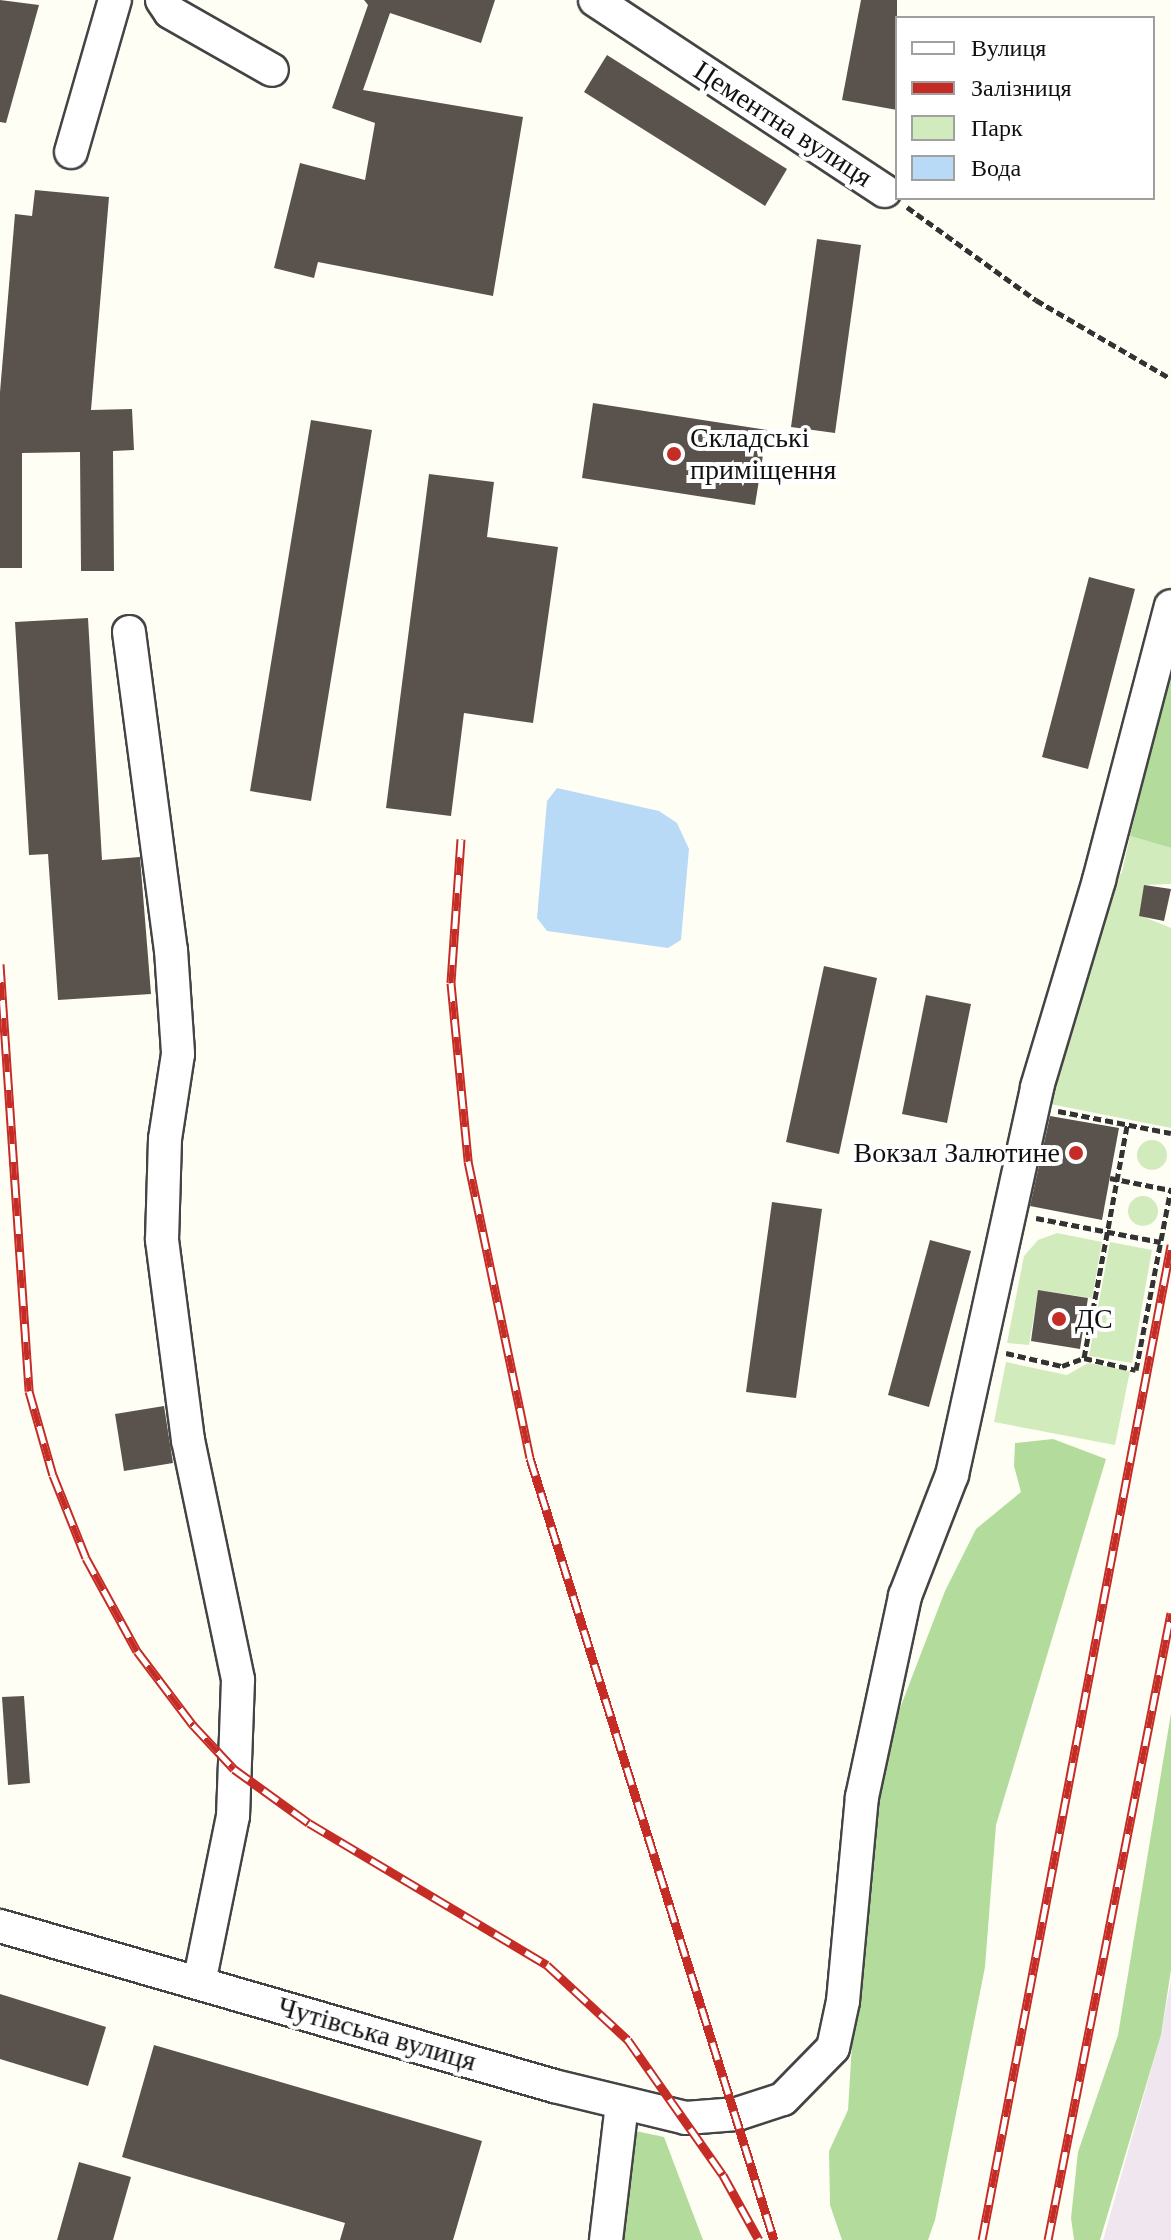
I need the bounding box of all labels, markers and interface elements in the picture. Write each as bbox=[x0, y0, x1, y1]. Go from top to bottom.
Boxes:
legend bbox=[895, 16, 1155, 200]
text: Вулиця bbox=[971, 35, 1046, 61]
street label: Цементна вулиця bbox=[687, 54, 879, 194]
text: Залізниця bbox=[971, 75, 1072, 101]
text: Парк bbox=[971, 115, 1023, 141]
text: Вода bbox=[971, 155, 1021, 181]
place label: Складські приміщення bbox=[690, 421, 836, 487]
marker: Складські приміщення bbox=[665, 445, 683, 463]
place label: Вокзал Залютине bbox=[854, 1136, 1060, 1170]
marker: Вокзал Залютине bbox=[1067, 1144, 1085, 1162]
place label: ДС bbox=[1075, 1302, 1113, 1336]
marker: ДС bbox=[1050, 1310, 1068, 1328]
street label: Чутівська вулиця bbox=[274, 1990, 480, 2078]

